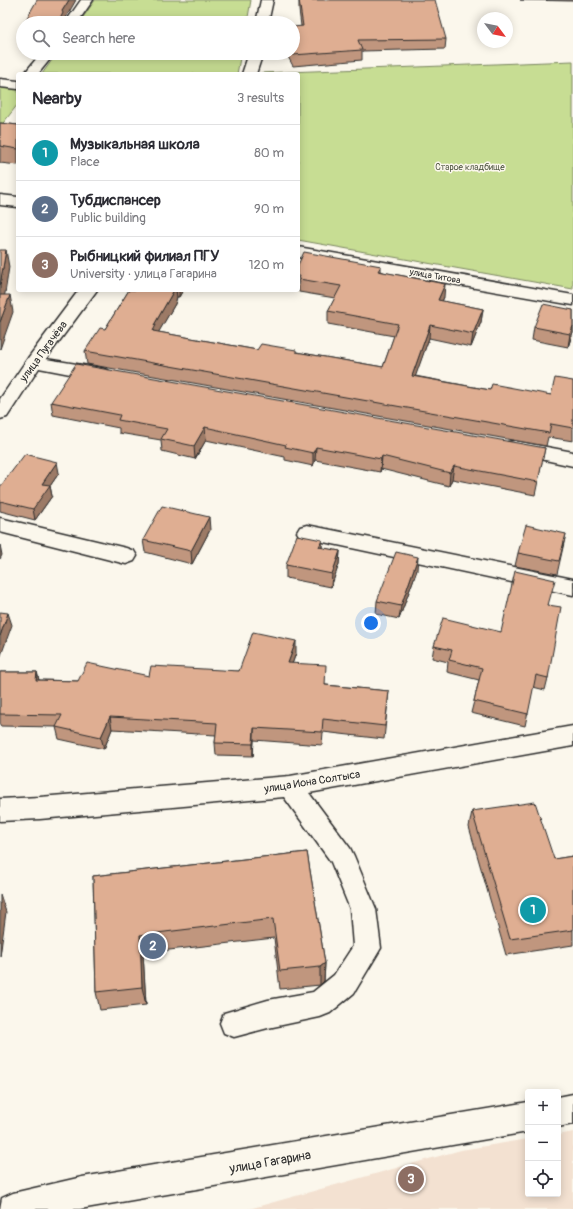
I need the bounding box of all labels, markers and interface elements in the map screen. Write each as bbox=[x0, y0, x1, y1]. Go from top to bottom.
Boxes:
north arrow bbox=[477, 12, 513, 48]
search box bbox=[16, 16, 300, 60]
icon: search bbox=[30, 27, 52, 49]
text: Search here bbox=[62, 29, 135, 48]
text: Nearby bbox=[32, 88, 81, 109]
text: 3 results bbox=[237, 90, 284, 106]
text: Музыкальная школа bbox=[70, 135, 200, 154]
text: 1 bbox=[42, 145, 48, 161]
text: 80 m bbox=[254, 145, 284, 161]
text: Place bbox=[70, 154, 99, 170]
park label: Старое кладбище bbox=[435, 162, 505, 173]
text: Тубдиспансер bbox=[70, 191, 161, 210]
text: 2 bbox=[41, 201, 49, 217]
text: 90 m bbox=[254, 201, 284, 217]
text: Public building bbox=[70, 210, 146, 226]
text: Рыбницкий филиал ПГУ bbox=[70, 247, 219, 266]
text: 3 bbox=[41, 257, 49, 273]
text: 120 m bbox=[248, 257, 284, 273]
text: University · улица Гагарина bbox=[70, 266, 217, 282]
street label: улица Титова bbox=[408, 266, 461, 286]
street label: улица Пугачёва bbox=[16, 318, 70, 385]
your location bbox=[361, 613, 381, 633]
street label: улица Иона Солтыса bbox=[262, 767, 361, 796]
pin: 1 bbox=[520, 895, 546, 925]
pin: 2 bbox=[140, 931, 166, 961]
map controls bbox=[525, 1089, 561, 1197]
button: + bbox=[525, 1089, 561, 1125]
button: − bbox=[525, 1125, 561, 1161]
street label: улица Гагарина bbox=[227, 1147, 312, 1177]
button: locate bbox=[525, 1161, 561, 1197]
pin: 3 bbox=[398, 1164, 424, 1194]

